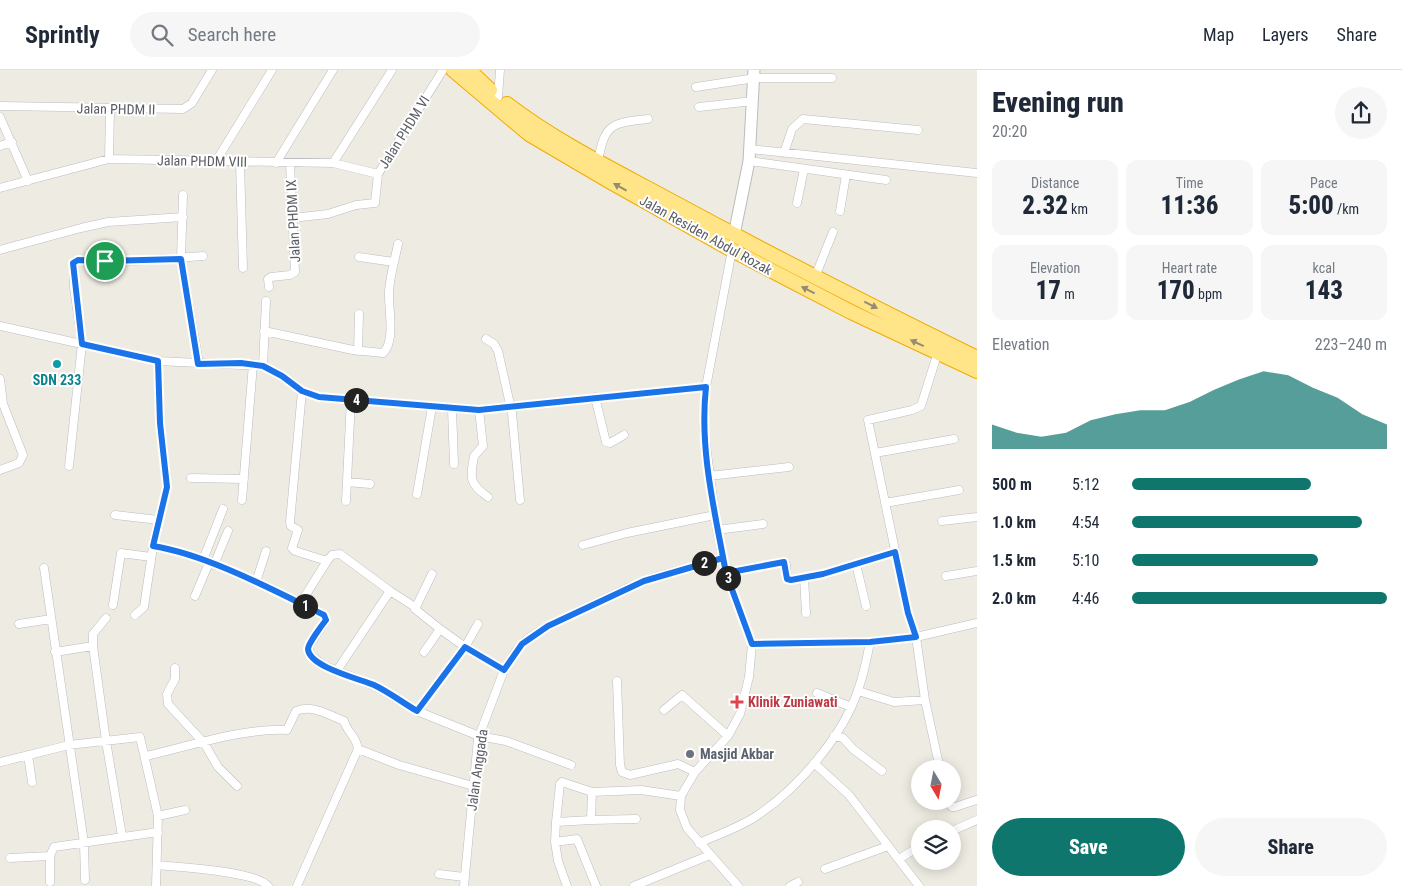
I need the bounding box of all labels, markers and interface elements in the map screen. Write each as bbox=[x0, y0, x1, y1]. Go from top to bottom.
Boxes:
search box bbox=[130, 12, 480, 57]
text: Sprintly bbox=[25, 21, 100, 49]
icon: search bbox=[148, 21, 176, 49]
text: Search here bbox=[188, 23, 276, 46]
text: Map bbox=[1203, 24, 1234, 45]
text: Layers bbox=[1262, 24, 1309, 45]
text: Share bbox=[1337, 24, 1377, 45]
text: Evening run bbox=[992, 86, 1124, 119]
button: share bbox=[1335, 87, 1387, 139]
street label: Jalan PHDM VI bbox=[375, 93, 433, 171]
street label: Jalan PHDM II bbox=[77, 100, 155, 118]
text: 20:20 bbox=[992, 122, 1027, 141]
street label: Jalan PHDM VIII bbox=[157, 152, 247, 170]
text: Distance bbox=[1031, 175, 1079, 191]
text: Time bbox=[1176, 175, 1203, 191]
text: Pace bbox=[1310, 175, 1338, 191]
street label: Jalan PHDM IX bbox=[283, 179, 303, 263]
one-way arrow bbox=[613, 182, 626, 191]
text: 2.32 bbox=[1022, 191, 1068, 220]
text: 11:36 bbox=[1161, 191, 1218, 220]
text: 5:00 bbox=[1289, 191, 1334, 220]
street label: Jalan Residen Abdul Rozak bbox=[637, 192, 776, 278]
text: km bbox=[1068, 201, 1088, 217]
text: /km bbox=[1334, 201, 1359, 217]
pin bbox=[84, 240, 126, 282]
icon: arrive bbox=[91, 247, 119, 275]
text: Elevation bbox=[1030, 260, 1080, 276]
text: Heart rate bbox=[1162, 260, 1217, 276]
text: kcal bbox=[1313, 260, 1335, 276]
text: 17 bbox=[1036, 276, 1061, 305]
text: 170 bbox=[1157, 276, 1195, 305]
text: 143 bbox=[1305, 276, 1343, 305]
one-way arrow bbox=[801, 286, 815, 294]
text: m bbox=[1061, 286, 1075, 302]
text: bpm bbox=[1195, 286, 1222, 302]
one-way arrow bbox=[863, 301, 878, 309]
text: Elevation bbox=[992, 335, 1050, 354]
text: 223–240 m bbox=[1315, 335, 1387, 354]
one-way arrow bbox=[910, 338, 924, 346]
marker: SDN 233 bbox=[51, 358, 63, 370]
place label: SDN 233 bbox=[33, 372, 81, 388]
pin: 4 bbox=[344, 388, 368, 412]
text: 4 bbox=[353, 392, 360, 408]
text: 500 m bbox=[992, 475, 1032, 494]
text: 5:12 bbox=[1072, 475, 1099, 494]
text: 1.0 km bbox=[992, 513, 1036, 532]
text: 4:54 bbox=[1072, 513, 1099, 532]
pin: 2 bbox=[692, 550, 716, 576]
text: 1.5 km bbox=[992, 551, 1036, 570]
text: 5:10 bbox=[1072, 551, 1099, 570]
text: 2 bbox=[701, 555, 708, 571]
pin: 3 bbox=[716, 566, 740, 590]
text: 3 bbox=[725, 570, 732, 586]
text: 2.0 km bbox=[992, 589, 1036, 608]
text: 4:46 bbox=[1072, 589, 1099, 608]
pin: 1 bbox=[292, 594, 318, 618]
text: 1 bbox=[302, 598, 309, 614]
place label: Klinik Zuniawati bbox=[748, 694, 838, 710]
marker: Klinik Zuniawati bbox=[730, 695, 744, 709]
street label: Jalan Anggada bbox=[463, 728, 491, 812]
place label: Masjid Akbar bbox=[700, 746, 774, 762]
marker: Masjid Akbar bbox=[684, 748, 696, 760]
north arrow bbox=[911, 760, 961, 810]
map controls bbox=[911, 760, 961, 870]
button: Save bbox=[992, 818, 1185, 876]
button: Share bbox=[1195, 818, 1387, 876]
button: layers bbox=[911, 820, 961, 870]

